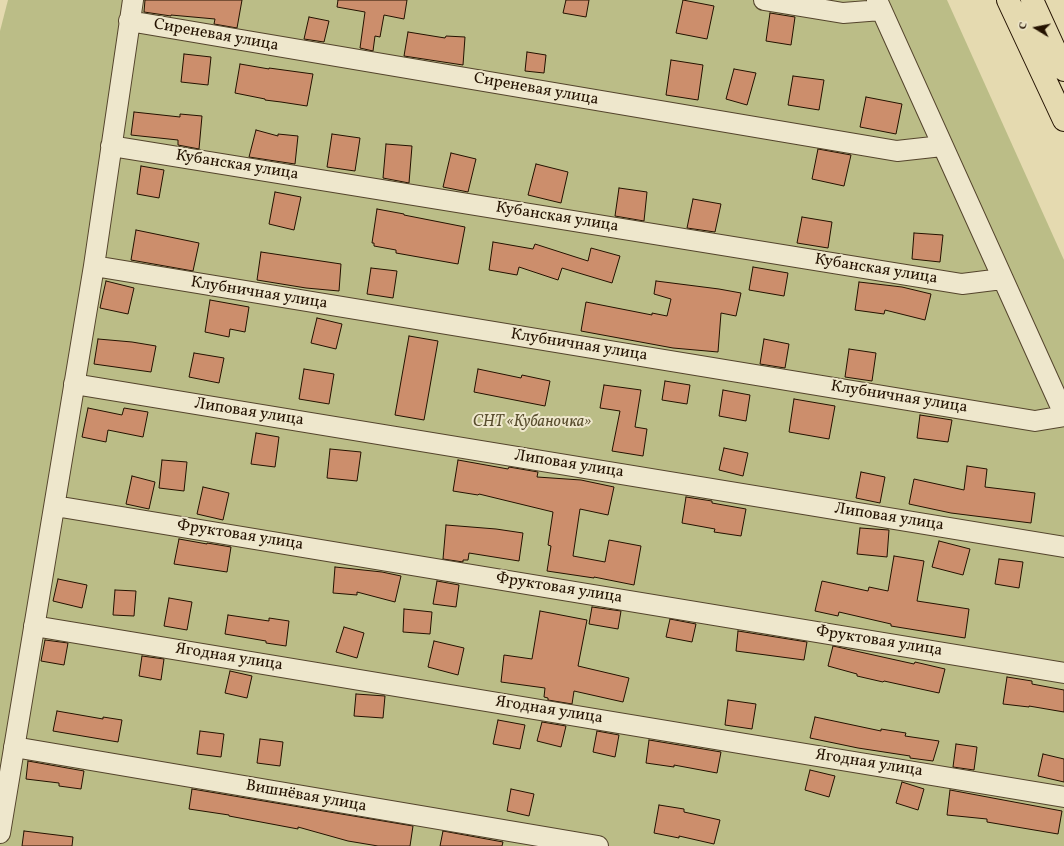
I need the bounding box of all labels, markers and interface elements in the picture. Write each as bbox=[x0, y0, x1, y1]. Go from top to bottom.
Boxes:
north arrow bbox=[1016, 8, 1056, 48]
street label: Сиреневая улица bbox=[152, 16, 280, 56]
text: С bbox=[1016, 21, 1032, 31]
street label: Сиреневая улица bbox=[472, 70, 600, 110]
street label: Кубанская улица bbox=[174, 147, 300, 185]
street label: Кубанская улица bbox=[494, 199, 620, 237]
street label: Кубанская улица bbox=[813, 251, 939, 289]
street label: Клубничная улица bbox=[189, 274, 329, 314]
street label: Клубничная улица bbox=[509, 326, 649, 366]
street label: Клубничная улица bbox=[829, 378, 969, 418]
street label: Липовая улица bbox=[193, 395, 305, 431]
park label: СНТ «Кубаночка» bbox=[473, 413, 591, 433]
street label: Липовая улица bbox=[513, 447, 625, 483]
street label: Липовая улица bbox=[833, 500, 945, 536]
street label: Фруктовая улица bbox=[175, 517, 305, 555]
street label: Фруктовая улица bbox=[494, 570, 624, 608]
street label: Фруктовая улица bbox=[814, 623, 944, 661]
street label: Ягодная улица bbox=[174, 640, 284, 676]
street label: Ягодная улица bbox=[494, 693, 604, 729]
street label: Ягодная улица bbox=[814, 746, 924, 782]
street label: Вишнёвая улица bbox=[244, 777, 368, 817]

